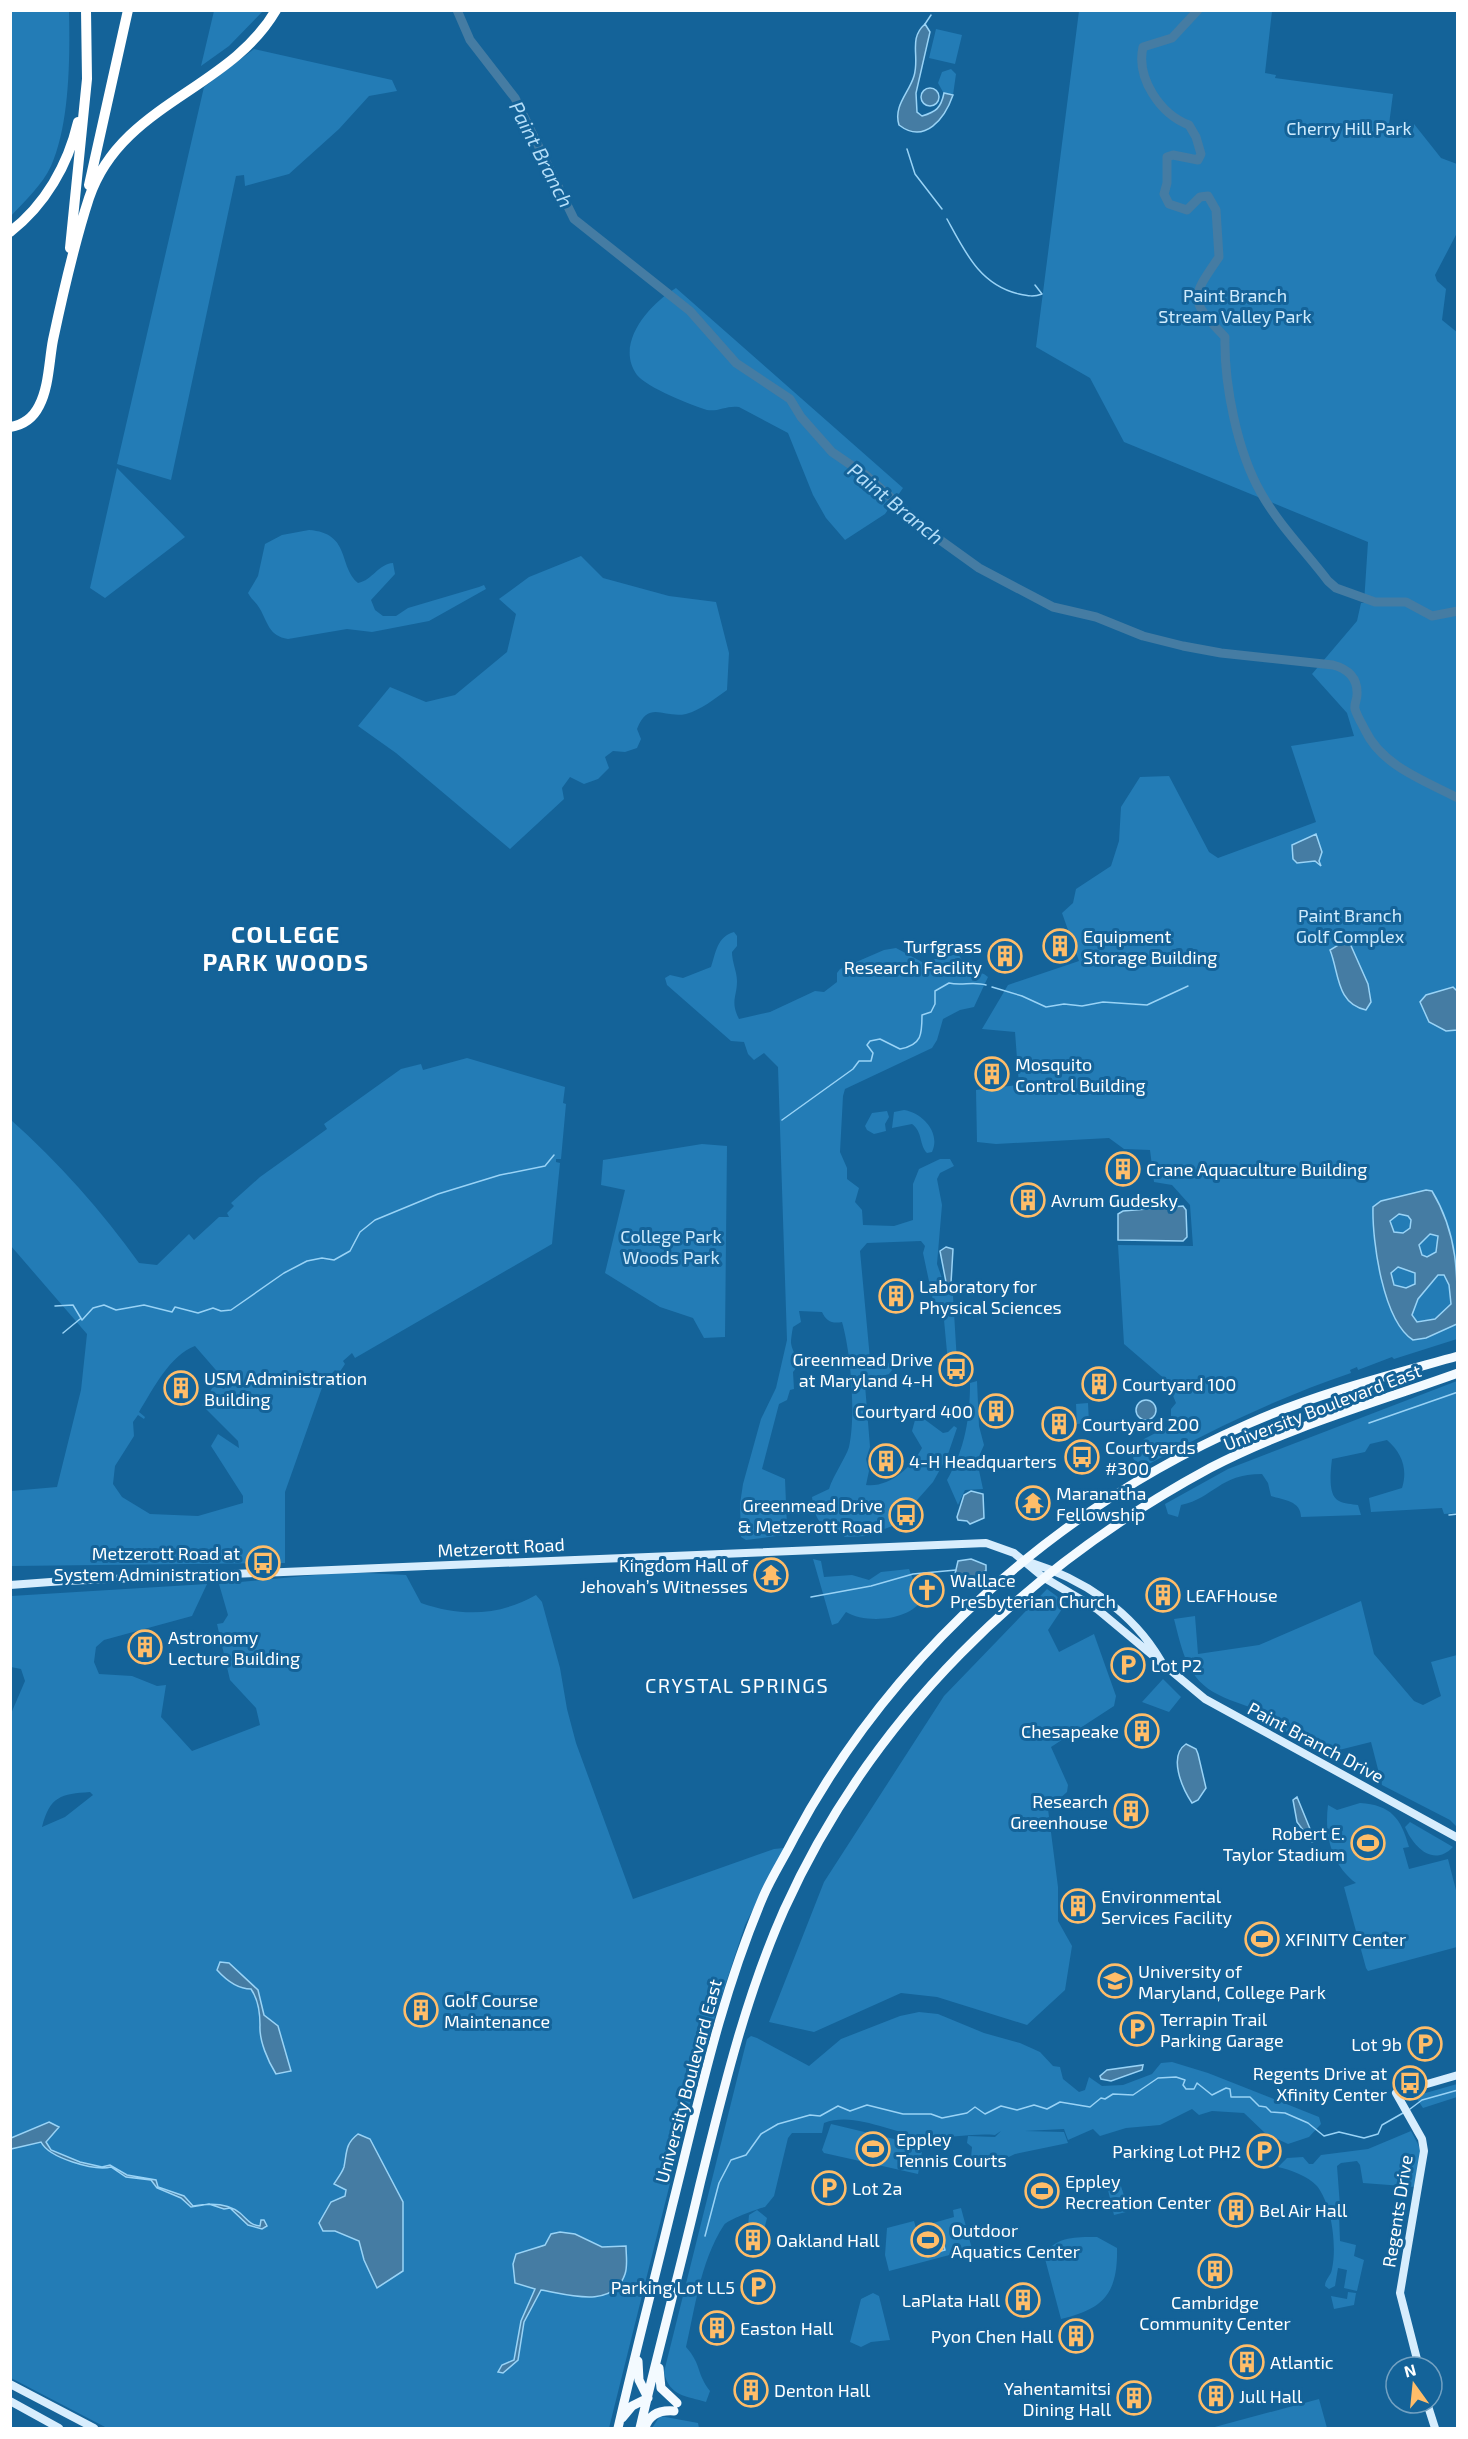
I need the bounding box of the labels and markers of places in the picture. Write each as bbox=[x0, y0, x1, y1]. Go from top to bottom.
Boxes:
place label: Equipment Storage Building bbox=[1083, 925, 1217, 968]
building icon: Equipment Storage Building bbox=[1042, 928, 1078, 964]
place label: Turfgrass Research Facility bbox=[844, 935, 982, 978]
building icon: Turfgrass Research Facility bbox=[987, 938, 1023, 974]
place label: Mosquito Control Building bbox=[1015, 1053, 1145, 1096]
building icon: Mosquito Control Building bbox=[974, 1056, 1010, 1092]
building icon: Crane Aquaculture Building bbox=[1105, 1151, 1141, 1187]
place label: Crane Aquaculture Building bbox=[1146, 1158, 1367, 1180]
building icon: Avrum Gudesky bbox=[1010, 1182, 1046, 1218]
place label: Avrum Gudesky bbox=[1051, 1189, 1178, 1211]
place label: Laboratory for Physical Sciences bbox=[919, 1275, 1062, 1318]
building icon: Laboratory for Physical Sciences bbox=[878, 1278, 914, 1314]
place label: Greenmead Drive at Maryland 4-H bbox=[793, 1348, 933, 1391]
bus stop icon: Greenmead Drive at Maryland 4-H bbox=[938, 1351, 974, 1387]
building icon: Courtyard 100 bbox=[1081, 1366, 1117, 1402]
place label: USM Administration Building bbox=[204, 1367, 367, 1410]
building icon: USM Administration Building bbox=[163, 1370, 199, 1406]
place label: Courtyard 100 bbox=[1122, 1373, 1236, 1395]
building icon: Courtyard 400 bbox=[978, 1393, 1014, 1429]
place label: Courtyard 400 bbox=[855, 1400, 973, 1422]
building icon: Courtyard 200 bbox=[1041, 1406, 1077, 1442]
place label: Courtyard 200 bbox=[1082, 1413, 1199, 1435]
place label: Courtyards #300 bbox=[1105, 1436, 1196, 1479]
bus stop icon: Courtyards #300 bbox=[1064, 1439, 1100, 1475]
building icon: 4-H Headquarters bbox=[868, 1443, 904, 1479]
place label: 4-H Headquarters bbox=[909, 1450, 1057, 1472]
place label: Maranatha Fellowship bbox=[1056, 1482, 1146, 1525]
temple icon: Maranatha Fellowship bbox=[1015, 1485, 1051, 1521]
place label: Greenmead Drive & Metzerott Road bbox=[738, 1494, 883, 1537]
bus stop icon: Greenmead Drive & Metzerott Road bbox=[888, 1497, 924, 1533]
place label: Metzerott Road at System Administration bbox=[54, 1542, 240, 1585]
bus stop icon: Metzerott Road at System Administration bbox=[245, 1545, 281, 1581]
place label: Kingdom Hall of Jehovah’s Witnesses bbox=[580, 1554, 749, 1597]
temple icon: Kingdom Hall of Jehovah’s Witnesses bbox=[753, 1557, 789, 1593]
place label: Wallace Presbyterian Church bbox=[950, 1569, 1116, 1612]
church icon: Wallace Presbyterian Church bbox=[909, 1572, 945, 1608]
building icon: LEAFHouse bbox=[1145, 1577, 1181, 1613]
place label: LEAFHouse bbox=[1186, 1584, 1278, 1606]
place label: Astronomy Lecture Building bbox=[168, 1626, 300, 1669]
building icon: Astronomy Lecture Building bbox=[127, 1629, 163, 1665]
parking icon: Lot P2 bbox=[1110, 1647, 1146, 1683]
place label: Lot P2 bbox=[1151, 1654, 1202, 1676]
building icon: Chesapeake bbox=[1124, 1713, 1160, 1749]
place label: Chesapeake bbox=[1021, 1720, 1119, 1742]
place label: Research Greenhouse bbox=[1010, 1790, 1108, 1833]
building icon: Research Greenhouse bbox=[1113, 1793, 1149, 1829]
place label: Robert E. Taylor Stadium bbox=[1223, 1822, 1345, 1865]
sports icon: Robert E. Taylor Stadium bbox=[1350, 1825, 1386, 1861]
place label: Environmental Services Facility bbox=[1101, 1885, 1233, 1928]
building icon: Environmental Services Facility bbox=[1060, 1888, 1096, 1924]
sports icon: XFINITY Center bbox=[1244, 1921, 1280, 1957]
place label: XFINITY Center bbox=[1285, 1928, 1406, 1950]
place label: University of Maryland, College Park bbox=[1138, 1960, 1326, 2003]
school or university icon: University of Maryland, College Park bbox=[1097, 1963, 1133, 1999]
place label: Golf Course Maintenance bbox=[444, 1989, 550, 2032]
building icon: Golf Course Maintenance bbox=[403, 1992, 439, 2028]
place label: Terrapin Trail Parking Garage bbox=[1160, 2008, 1284, 2051]
parking icon: Terrapin Trail Parking Garage bbox=[1119, 2011, 1155, 2047]
parking icon: Lot 9b bbox=[1407, 2026, 1443, 2062]
place label: Lot 9b bbox=[1351, 2033, 1402, 2055]
place label: Regents Drive at Xfinity Center bbox=[1253, 2062, 1387, 2105]
bus stop icon: Regents Drive at Xfinity Center bbox=[1392, 2065, 1428, 2101]
place label: Eppley Tennis Courts bbox=[896, 2128, 1007, 2171]
sports icon: Eppley Tennis Courts bbox=[855, 2131, 891, 2167]
parking icon: Parking Lot PH2 bbox=[1246, 2133, 1282, 2169]
place label: Parking Lot PH2 bbox=[1112, 2140, 1241, 2162]
parking icon: Lot 2a bbox=[811, 2170, 847, 2206]
place label: Eppley Recreation Center bbox=[1065, 2170, 1211, 2213]
sports icon: Eppley Recreation Center bbox=[1024, 2173, 1060, 2209]
place label: Lot 2a bbox=[852, 2177, 902, 2199]
building icon: Bel Air Hall bbox=[1218, 2192, 1254, 2228]
place label: Bel Air Hall bbox=[1259, 2199, 1348, 2221]
place label: Outdoor Aquatics Center bbox=[951, 2219, 1080, 2262]
building icon: Oakland Hall bbox=[735, 2222, 771, 2258]
sports icon: Outdoor Aquatics Center bbox=[910, 2222, 946, 2258]
place label: Oakland Hall bbox=[776, 2229, 880, 2251]
building icon: Cambridge Community Center bbox=[1197, 2253, 1233, 2289]
parking icon: Parking Lot LL5 bbox=[740, 2269, 776, 2305]
place label: Parking Lot LL5 bbox=[611, 2276, 735, 2298]
building icon: LaPlata Hall bbox=[1005, 2282, 1041, 2318]
place label: LaPlata Hall bbox=[902, 2289, 1001, 2311]
place label: Cambridge Community Center bbox=[1139, 2291, 1291, 2334]
building icon: Easton Hall bbox=[699, 2310, 735, 2346]
place label: Easton Hall bbox=[740, 2317, 834, 2339]
building icon: Pyon Chen Hall bbox=[1058, 2318, 1094, 2354]
place label: Pyon Chen Hall bbox=[931, 2325, 1054, 2347]
building icon: Atlantic bbox=[1229, 2344, 1265, 2380]
place label: Atlantic bbox=[1270, 2351, 1334, 2373]
building icon: Denton Hall bbox=[733, 2372, 769, 2408]
place label: Yahentamitsi Dining Hall bbox=[1004, 2377, 1112, 2420]
building icon: Jull Hall bbox=[1198, 2378, 1234, 2414]
place label: Denton Hall bbox=[774, 2379, 871, 2401]
building icon: Yahentamitsi Dining Hall bbox=[1116, 2380, 1152, 2416]
place label: Jull Hall bbox=[1239, 2385, 1303, 2407]

